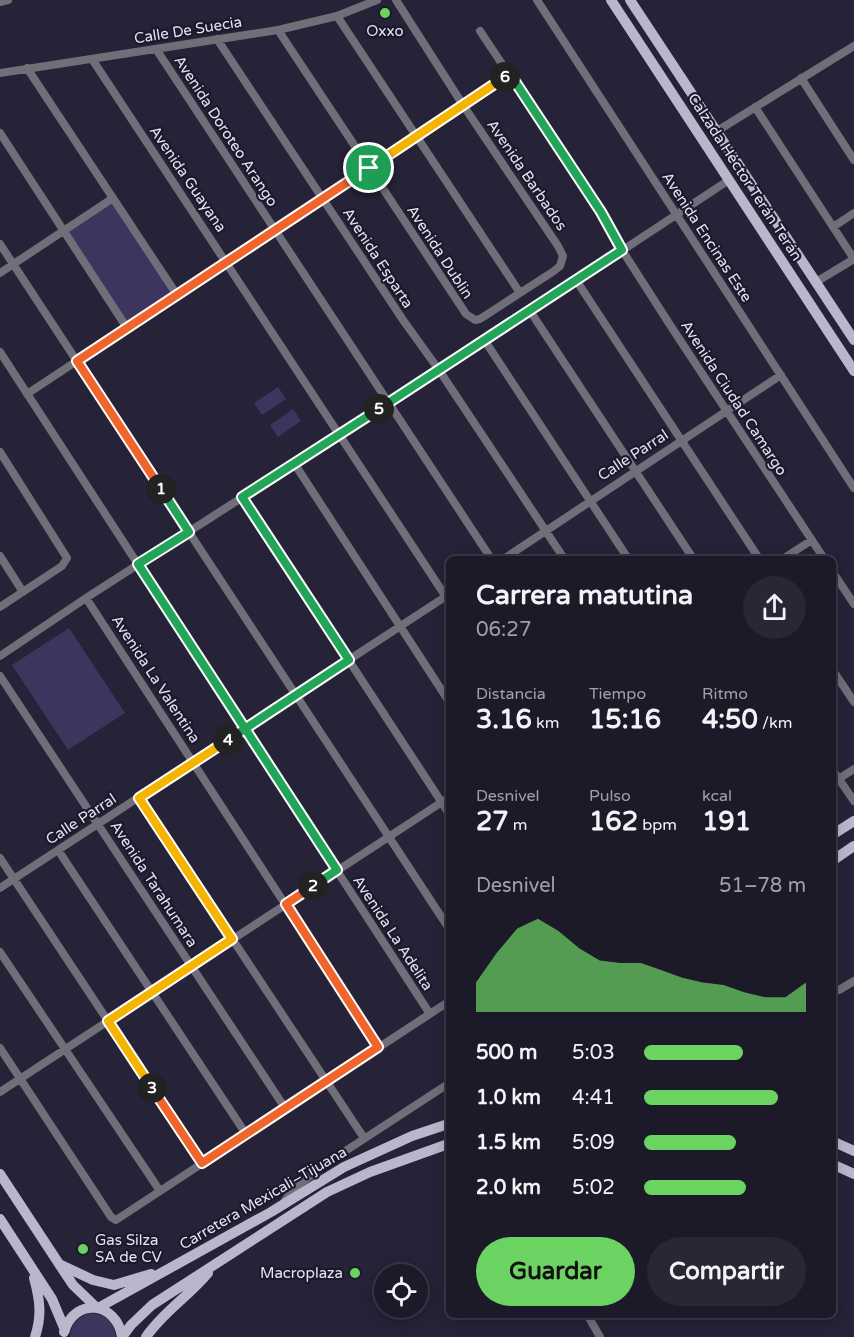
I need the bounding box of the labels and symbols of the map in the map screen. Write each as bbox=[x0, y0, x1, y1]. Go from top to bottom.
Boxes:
marker: Oxxo bbox=[378, 6, 392, 20]
street label: Calle De Suecia bbox=[133, 13, 243, 47]
place label: Oxxo bbox=[366, 22, 404, 40]
street label: Avenida Doroteo Arango bbox=[170, 52, 282, 210]
pin: 6 bbox=[490, 62, 520, 92]
street label: Calzada Héctor Terán Terán bbox=[684, 90, 806, 264]
street label: Avenida Barbados bbox=[483, 116, 571, 234]
street label: Avenida Guayana bbox=[146, 122, 230, 236]
pin bbox=[343, 142, 394, 193]
street label: Avenida Encinas Este bbox=[658, 169, 756, 305]
street label: Avenida Dublin bbox=[403, 202, 477, 302]
street label: Avenida Esparta bbox=[339, 204, 417, 312]
street label: Avenida Ciudad Camargo bbox=[677, 317, 791, 479]
pin: 5 bbox=[364, 394, 394, 424]
street label: Calle Parral bbox=[594, 426, 672, 484]
pin: 1 bbox=[146, 474, 176, 504]
street label: Avenida La Valentina bbox=[108, 612, 204, 746]
pin: 4 bbox=[213, 725, 243, 755]
street label: Calle Parral bbox=[42, 790, 120, 848]
street label: Avenida Tarahumara bbox=[106, 818, 202, 950]
pin: 2 bbox=[298, 871, 328, 901]
street label: Avenida La Adelita bbox=[349, 872, 437, 994]
pin: 3 bbox=[137, 1073, 167, 1103]
street label: Carretera Mexicali–Tijuana bbox=[176, 1143, 350, 1253]
place label: Gas Silza SA de CV bbox=[95, 1231, 163, 1266]
marker: Gas Silza SA de CV bbox=[76, 1242, 90, 1256]
place label: Macroplaza bbox=[260, 1264, 343, 1282]
marker: Macroplaza bbox=[348, 1266, 362, 1280]

